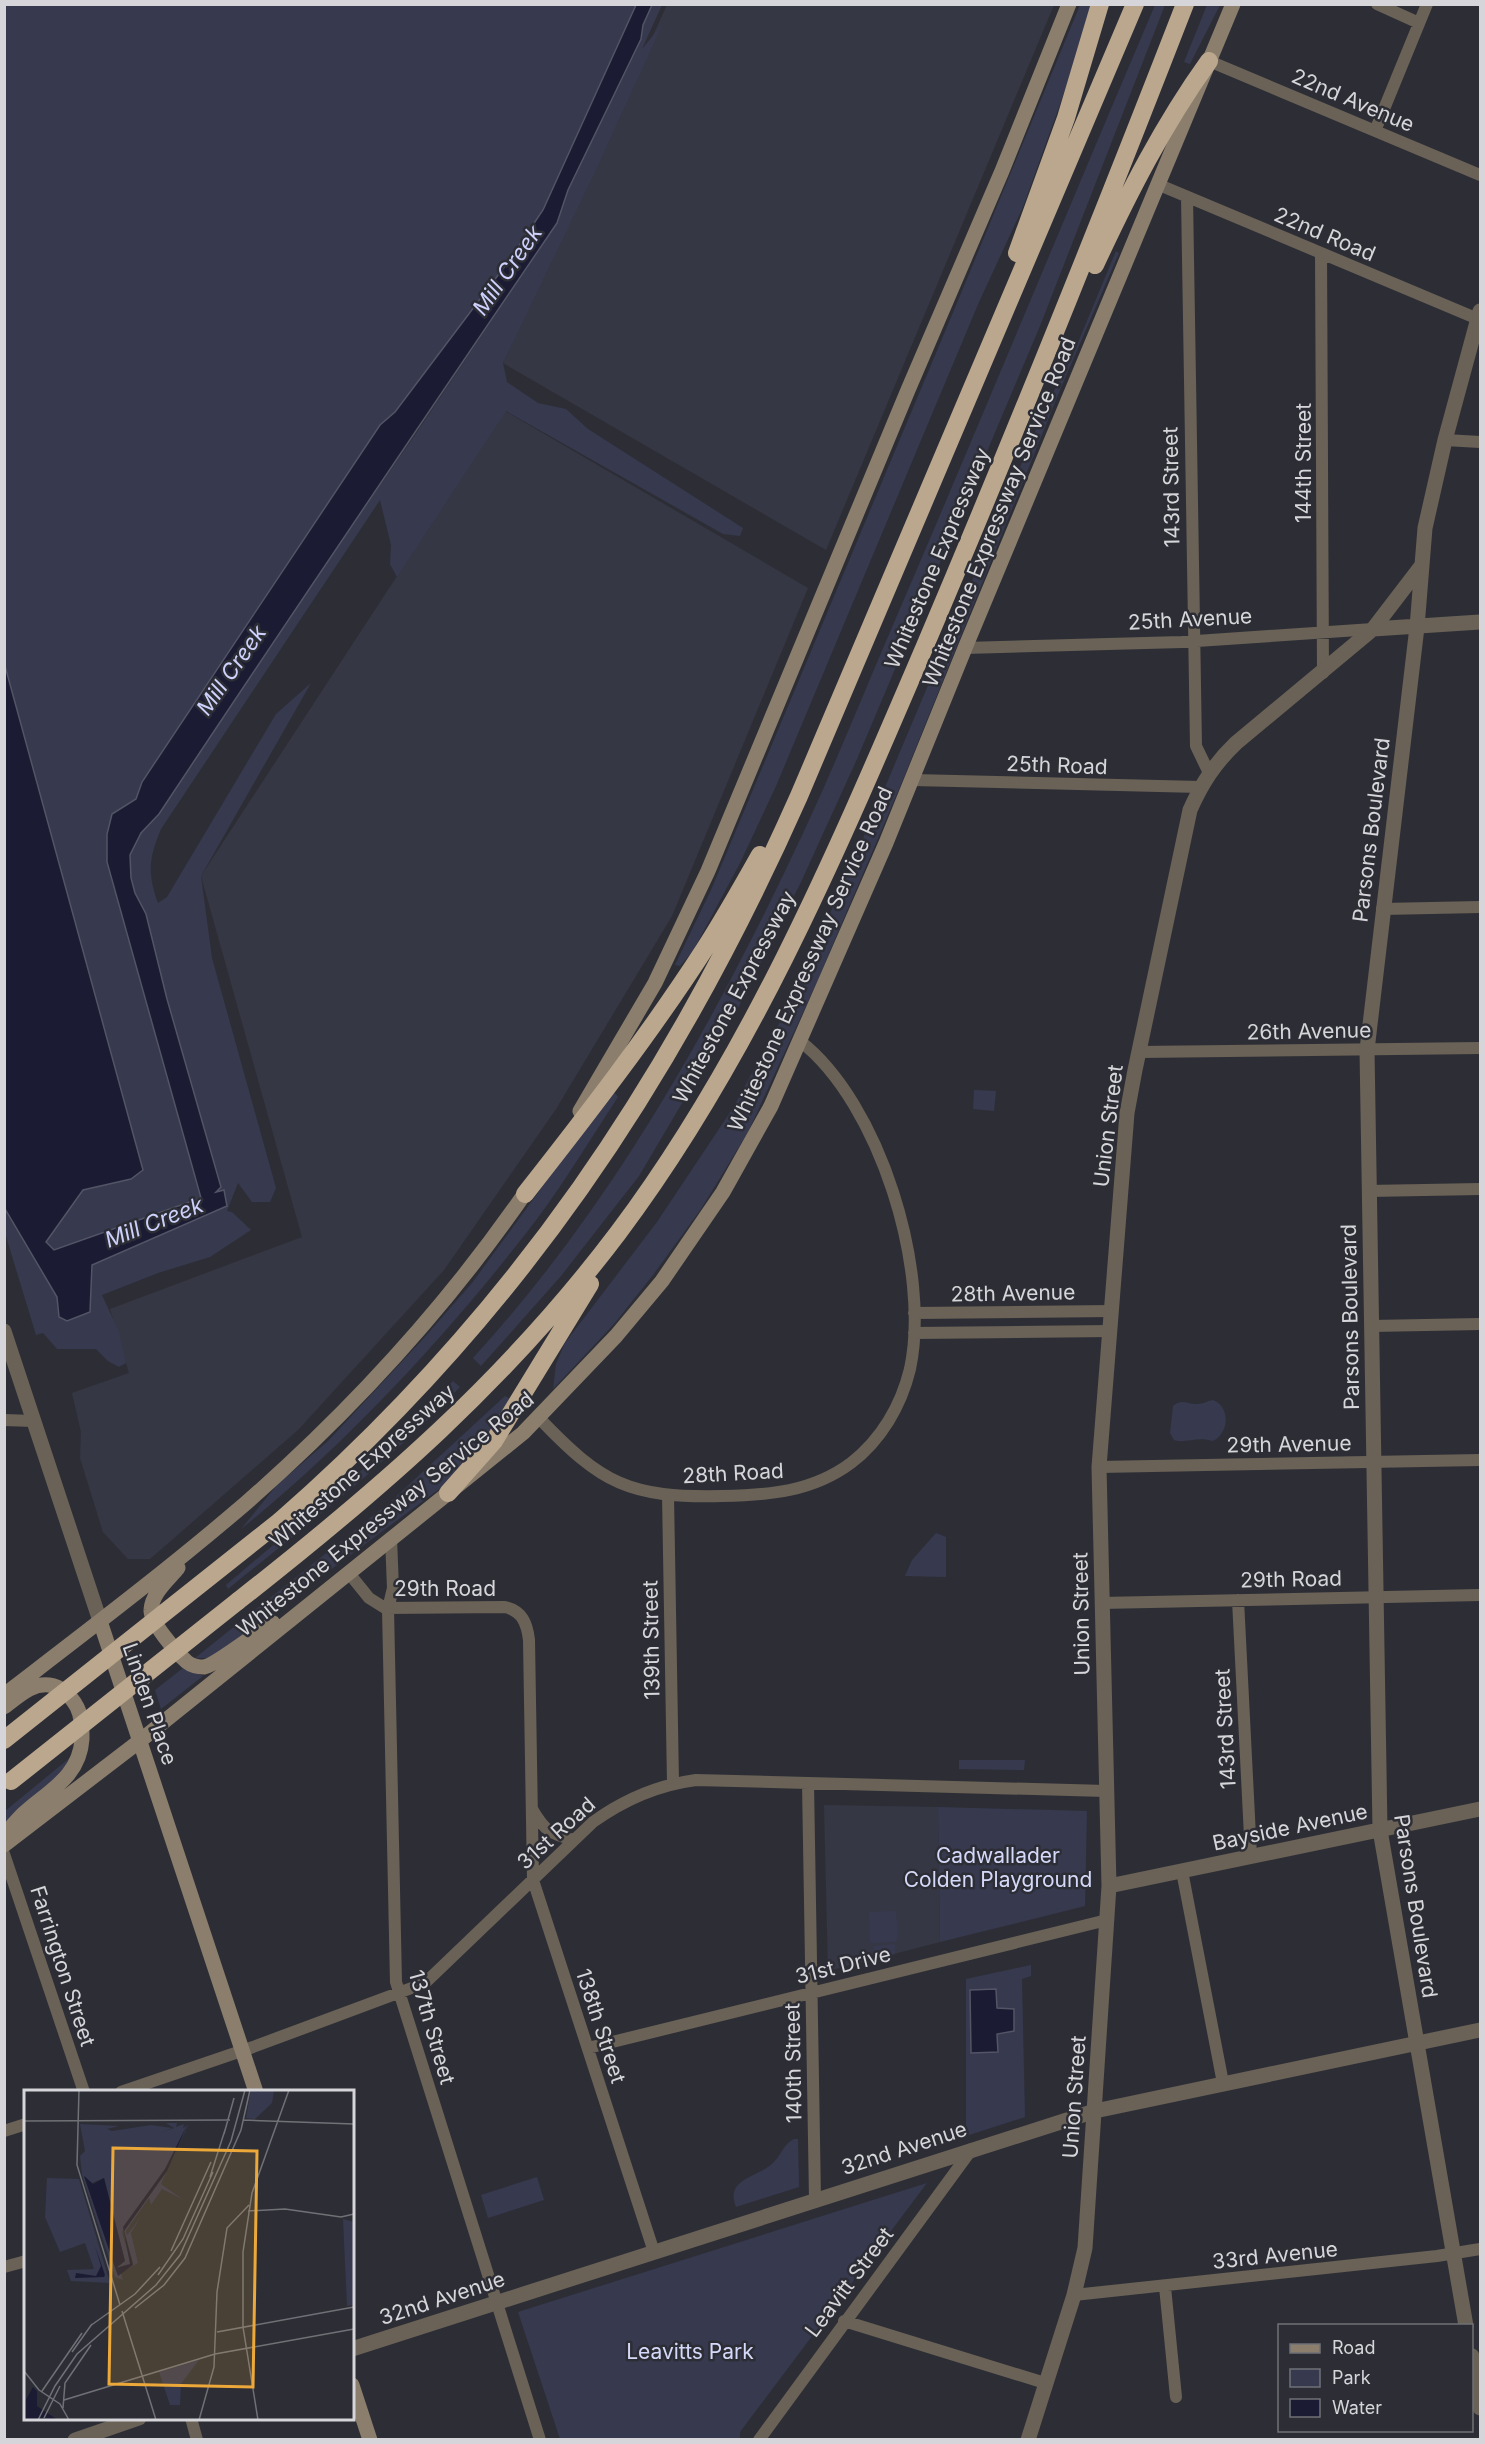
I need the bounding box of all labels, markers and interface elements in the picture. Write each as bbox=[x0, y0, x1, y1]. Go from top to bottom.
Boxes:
street label: 22nd Avenue bbox=[1288, 63, 1418, 137]
street label: 22nd Road bbox=[1271, 202, 1379, 266]
water label: Mill Creek bbox=[467, 219, 548, 320]
street label: Whitestone Expressway Service Road bbox=[917, 333, 1081, 691]
street label: 144th Street bbox=[1291, 403, 1316, 523]
street label: 143rd Street bbox=[1157, 426, 1185, 548]
street label: Whitestone Expressway bbox=[879, 444, 995, 672]
street label: 25th Avenue bbox=[1127, 603, 1253, 635]
water label: Mill Creek bbox=[191, 619, 272, 720]
street label: Parsons Boulevard bbox=[1347, 736, 1395, 924]
street label: 25th Road bbox=[1006, 751, 1108, 779]
street label: Whitestone Expressway Service Road bbox=[722, 783, 898, 1135]
street label: Whitestone Expressway bbox=[667, 886, 801, 1108]
street label: 26th Avenue bbox=[1246, 1017, 1372, 1045]
street label: Union Street bbox=[1088, 1063, 1128, 1189]
water label: Mill Creek bbox=[101, 1191, 208, 1253]
street label: Parsons Boulevard bbox=[1336, 1224, 1364, 1410]
street label: 28th Avenue bbox=[950, 1279, 1076, 1307]
street label: Whitestone Expressway bbox=[264, 1379, 460, 1553]
street label: Whitestone Expressway Service Road bbox=[231, 1386, 539, 1642]
street label: 29th Avenue bbox=[1226, 1430, 1352, 1458]
street label: 28th Road bbox=[682, 1458, 784, 1488]
street label: Union Street bbox=[1067, 1552, 1095, 1676]
street label: 29th Road bbox=[1240, 1566, 1342, 1592]
street label: 29th Road bbox=[394, 1576, 496, 1601]
street label: 139th Street bbox=[637, 1580, 665, 1700]
street label: Linden Place bbox=[117, 1640, 183, 1768]
street label: 143rd Street bbox=[1209, 1668, 1241, 1790]
street label: 31st Road bbox=[512, 1792, 600, 1874]
street label: Bayside Avenue bbox=[1210, 1798, 1370, 1856]
street label: Parsons Boulevard bbox=[1389, 1812, 1443, 2000]
park label: Cadwallader Colden Playground bbox=[904, 1843, 1092, 1892]
street label: Farrington Street bbox=[25, 1883, 101, 2050]
street label: 31st Drive bbox=[793, 1941, 893, 1989]
street label: 138th Street bbox=[571, 1966, 631, 2087]
street label: 137th Street bbox=[404, 1967, 460, 2087]
street label: 140th Street bbox=[779, 2003, 807, 2123]
street label: Union Street bbox=[1057, 2035, 1091, 2159]
inset map bbox=[24, 2090, 354, 2420]
street label: 32nd Avenue bbox=[838, 2116, 970, 2180]
street label: Leavitt Street bbox=[800, 2222, 899, 2342]
street label: 33rd Avenue bbox=[1211, 2236, 1339, 2274]
street label: 32nd Avenue bbox=[376, 2266, 508, 2330]
legend bbox=[1278, 2324, 1473, 2432]
text: Road bbox=[1332, 2337, 1375, 2358]
park label: Leavitts Park bbox=[626, 2339, 754, 2364]
text: Park bbox=[1332, 2367, 1371, 2388]
text: Water bbox=[1332, 2397, 1382, 2418]

